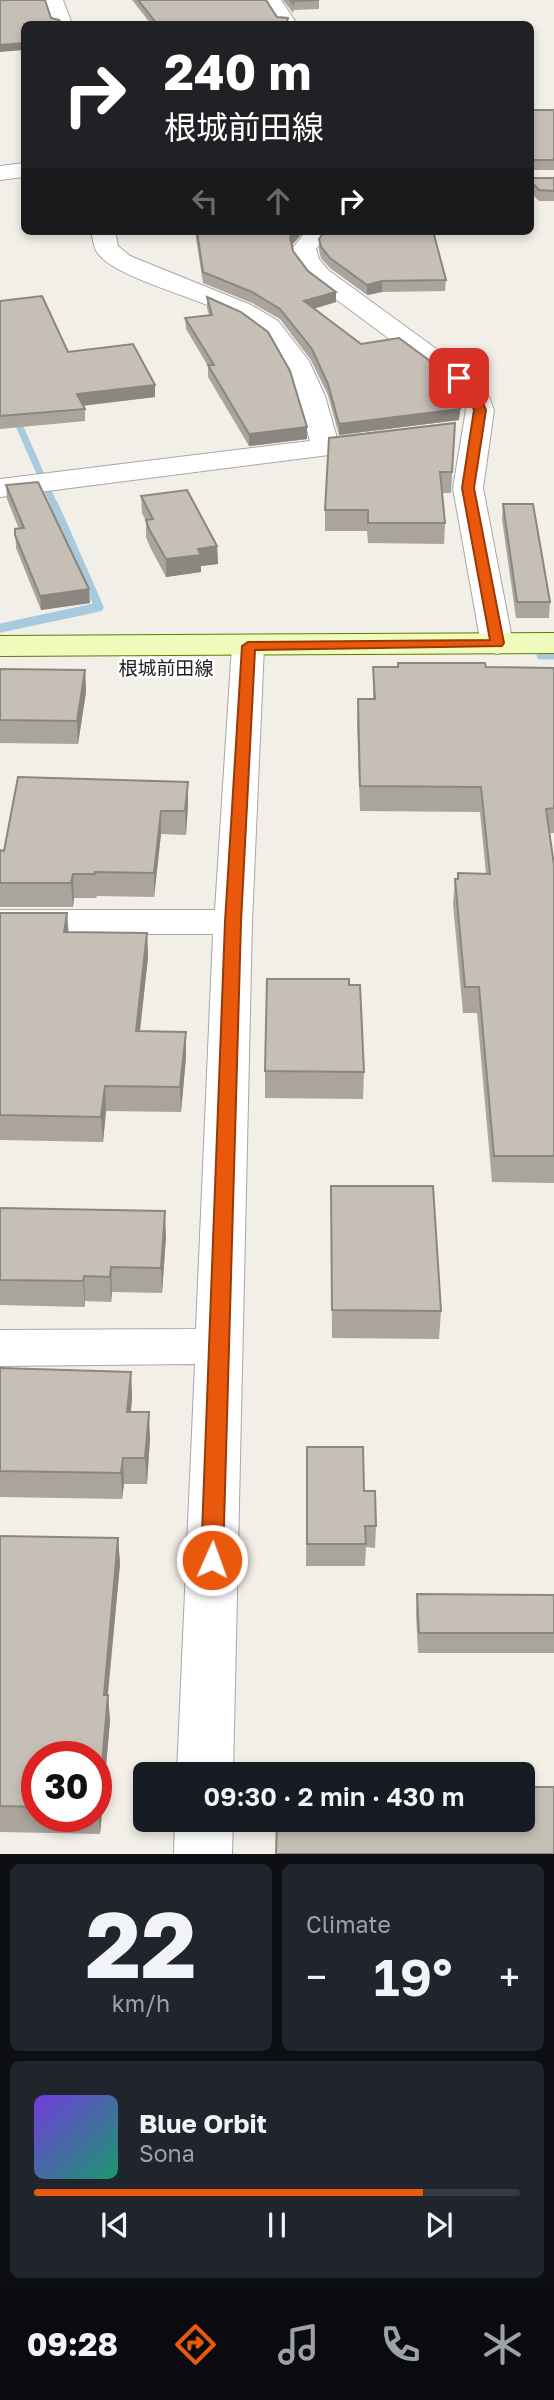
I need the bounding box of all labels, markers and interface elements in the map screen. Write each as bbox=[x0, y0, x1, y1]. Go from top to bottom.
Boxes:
text: 240 m bbox=[164, 42, 312, 101]
icon: right bbox=[49, 49, 140, 140]
text: 根城前田線 bbox=[164, 108, 324, 146]
icon: left bbox=[186, 182, 224, 220]
icon: ahead bbox=[259, 182, 297, 220]
icon: right bbox=[332, 182, 370, 220]
pin bbox=[429, 348, 489, 408]
icon: arrive bbox=[440, 359, 478, 397]
street label: 根城前田線 bbox=[118, 656, 214, 679]
position arrow bbox=[175, 1523, 249, 1597]
speed limit sign: 30 bbox=[21, 1741, 112, 1832]
text: 09:30 · 2 min · 430 m bbox=[204, 1781, 464, 1812]
text: 22 bbox=[85, 1889, 197, 1998]
text: Climate bbox=[306, 1910, 391, 1938]
text: 19° bbox=[374, 1945, 452, 2007]
text: − bbox=[306, 1954, 327, 1999]
text: + bbox=[499, 1954, 520, 1999]
text: km/h bbox=[112, 1989, 170, 2017]
text: Blue Orbit bbox=[139, 2108, 267, 2139]
text: Sona bbox=[139, 2139, 195, 2167]
icon: previous bbox=[96, 2206, 134, 2244]
icon: pause bbox=[258, 2206, 296, 2244]
icon: next bbox=[420, 2206, 458, 2244]
icon: directions bbox=[171, 2320, 220, 2369]
icon: music bbox=[274, 2320, 323, 2369]
icon: phone bbox=[376, 2320, 425, 2369]
icon: climate bbox=[478, 2320, 527, 2369]
text: 09:28 bbox=[27, 2325, 118, 2363]

